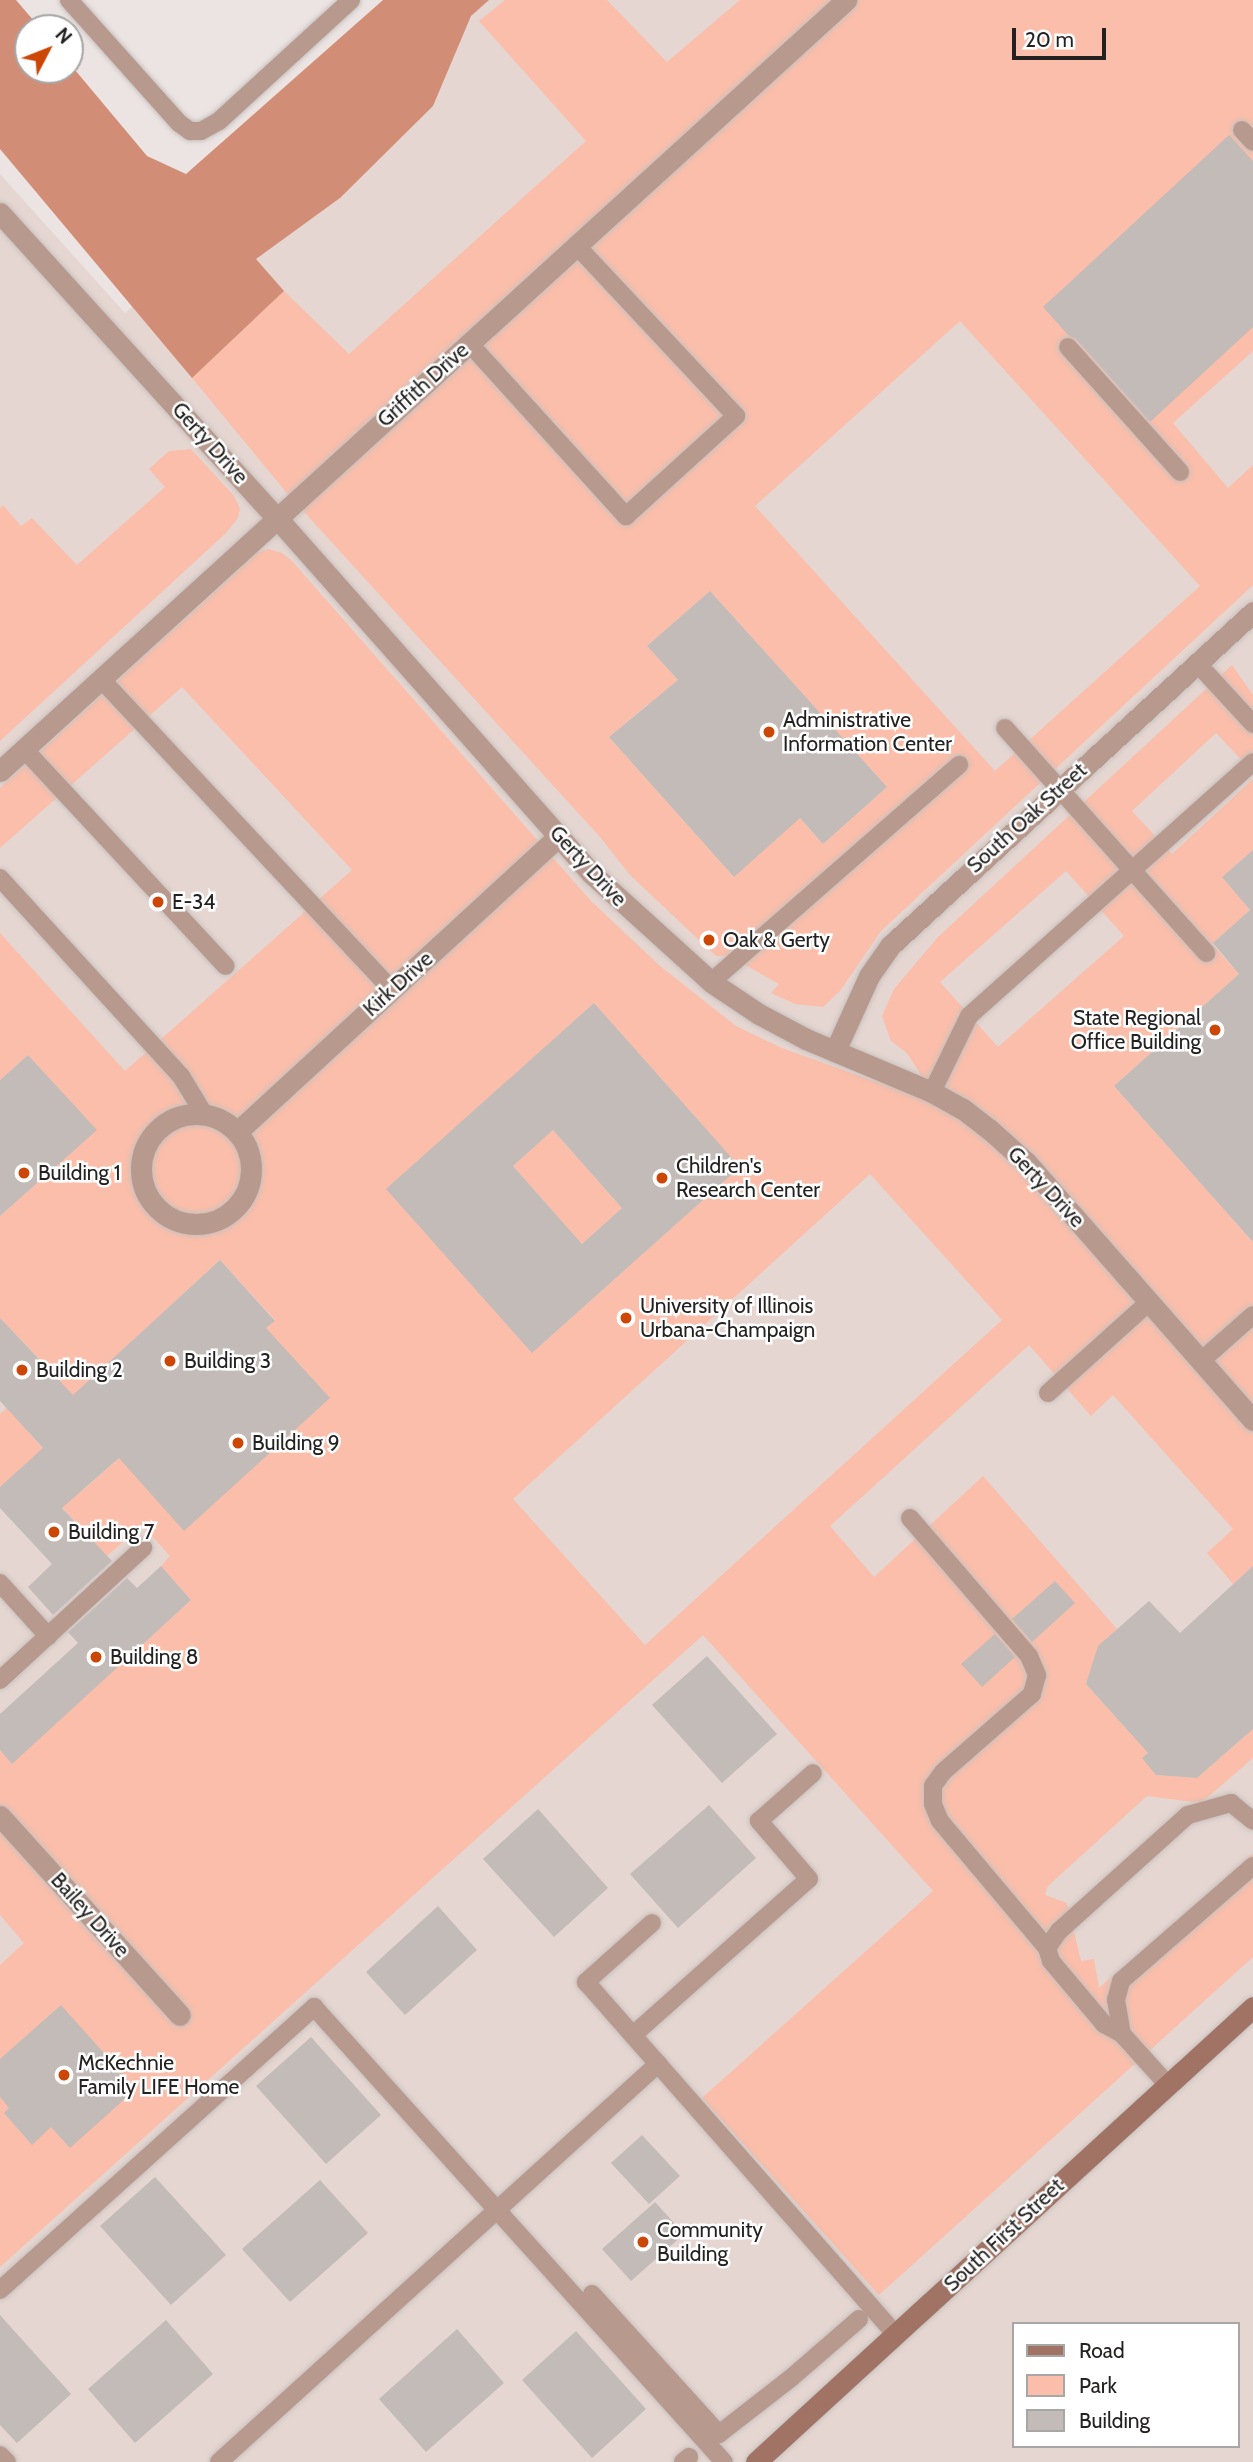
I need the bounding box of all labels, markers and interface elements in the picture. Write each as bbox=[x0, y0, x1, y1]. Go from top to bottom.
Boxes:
north arrow bbox=[14, 14, 84, 84]
scale bar bbox=[1015, 14, 1110, 58]
text: N bbox=[50, 23, 77, 49]
text: 20 m bbox=[1025, 27, 1074, 52]
street label: Griffith Drive bbox=[372, 338, 474, 432]
street label: Gerty Drive bbox=[167, 397, 253, 489]
place label: Administrative Information Center bbox=[783, 707, 952, 757]
marker: Administrative Information Center bbox=[761, 724, 777, 740]
street label: South Oak Street bbox=[962, 758, 1092, 878]
street label: Gerty Drive bbox=[544, 821, 632, 911]
place label: E-34 bbox=[172, 889, 216, 915]
marker: E-34 bbox=[150, 894, 166, 910]
place label: Oak & Gerty bbox=[723, 927, 830, 953]
marker: Oak & Gerty bbox=[701, 932, 717, 948]
street label: Kirk Drive bbox=[358, 946, 438, 1022]
place label: State Regional Office Building bbox=[1071, 1005, 1201, 1055]
marker: State Regional Office Building bbox=[1207, 1022, 1223, 1038]
street label: Gerty Drive bbox=[1002, 1142, 1090, 1232]
place label: Children's Research Center bbox=[676, 1153, 820, 1203]
place label: Building 1 bbox=[38, 1160, 121, 1186]
marker: Building 1 bbox=[16, 1165, 32, 1181]
marker: Children's Research Center bbox=[654, 1170, 670, 1186]
place label: University of Illinois Urbana-Champaign bbox=[640, 1293, 815, 1343]
marker: University of Illinois Urbana-Champaign bbox=[618, 1310, 634, 1326]
place label: Building 3 bbox=[184, 1348, 271, 1374]
marker: Building 3 bbox=[162, 1353, 178, 1369]
place label: Building 2 bbox=[36, 1357, 123, 1383]
marker: Building 2 bbox=[14, 1362, 30, 1378]
place label: Building 9 bbox=[252, 1430, 340, 1456]
marker: Building 9 bbox=[230, 1435, 246, 1451]
place label: Building 7 bbox=[68, 1519, 154, 1545]
marker: Building 7 bbox=[46, 1524, 62, 1540]
place label: Building 8 bbox=[110, 1644, 198, 1670]
marker: Building 8 bbox=[88, 1649, 104, 1665]
street label: Bailey Drive bbox=[46, 1868, 134, 1962]
place label: McKechnie Family LIFE Home bbox=[78, 2050, 239, 2100]
marker: McKechnie Family LIFE Home bbox=[56, 2067, 72, 2083]
street label: South First Street bbox=[939, 2173, 1069, 2297]
place label: Community Building bbox=[657, 2217, 763, 2267]
marker: Community Building bbox=[635, 2234, 651, 2250]
legend bbox=[1012, 2322, 1239, 2448]
text: Road bbox=[1079, 2338, 1125, 2363]
text: Park bbox=[1079, 2373, 1117, 2398]
text: Building bbox=[1079, 2408, 1150, 2433]

